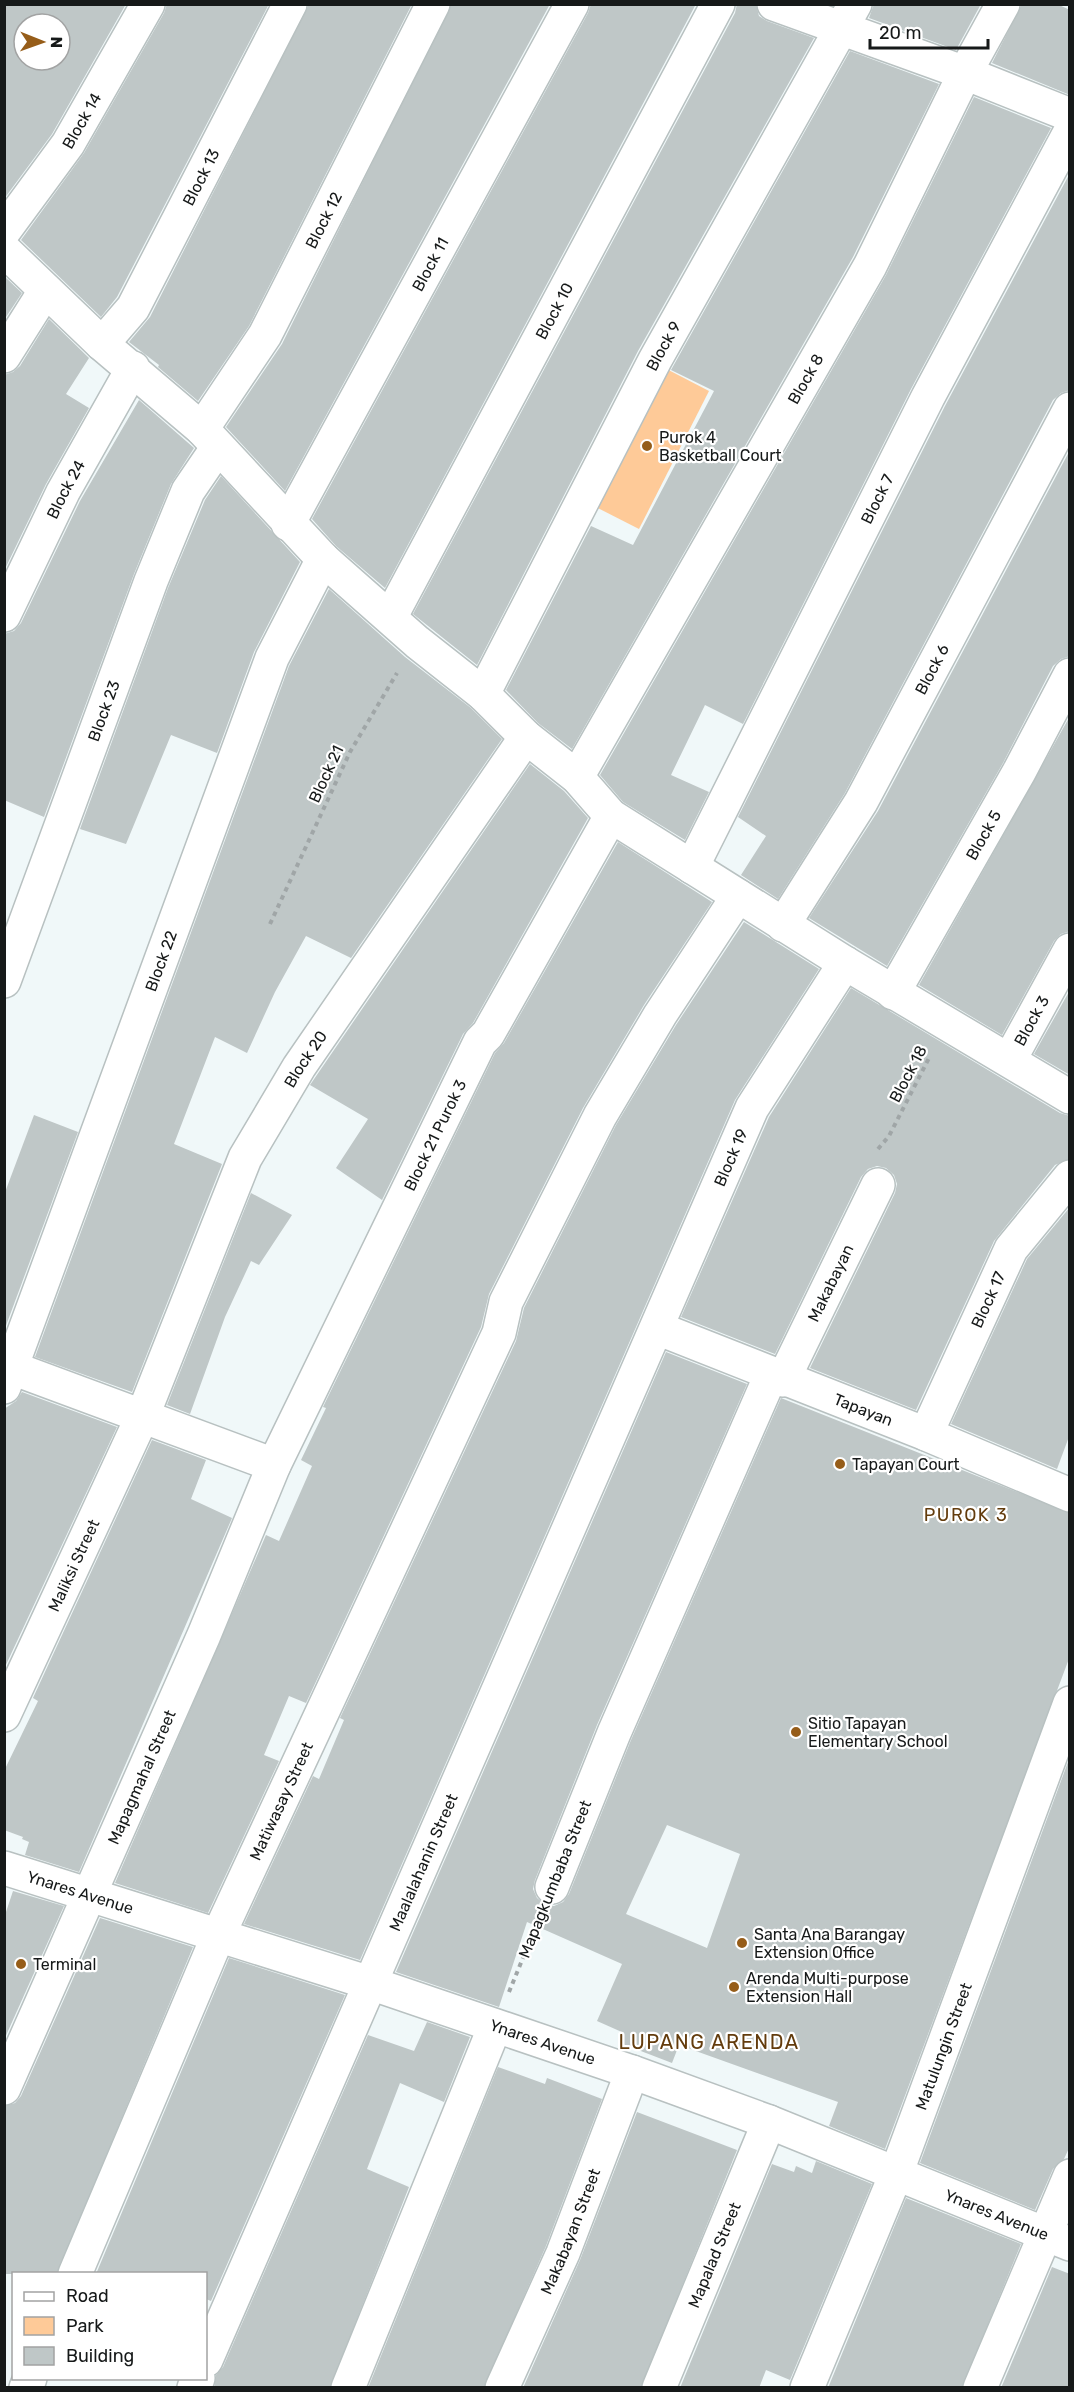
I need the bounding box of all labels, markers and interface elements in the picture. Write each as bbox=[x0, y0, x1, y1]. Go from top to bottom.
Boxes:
north arrow bbox=[12, 12, 72, 72]
scale bar bbox=[870, 12, 988, 50]
text: 20 m bbox=[879, 22, 921, 44]
text: N bbox=[47, 36, 66, 48]
street label: Block 14 bbox=[58, 89, 105, 152]
street label: Block 13 bbox=[178, 145, 223, 208]
street label: Block 12 bbox=[301, 189, 346, 252]
street label: Block 11 bbox=[408, 234, 452, 294]
street label: Block 10 bbox=[531, 279, 577, 343]
street label: Block 9 bbox=[642, 318, 685, 374]
street label: Block 8 bbox=[783, 350, 827, 407]
place label: Purok 4 Basketball Court bbox=[659, 428, 782, 465]
marker: Purok 4 Basketball Court bbox=[640, 439, 654, 453]
street label: Block 24 bbox=[42, 456, 89, 522]
street label: Block 7 bbox=[857, 471, 897, 527]
street label: Block 6 bbox=[910, 641, 953, 698]
street label: Block 23 bbox=[83, 678, 123, 744]
street label: Block 21 bbox=[305, 742, 347, 806]
street label: Block 5 bbox=[961, 807, 1005, 863]
street label: Block 22 bbox=[141, 928, 181, 994]
street label: Block 3 bbox=[1010, 992, 1053, 1049]
street label: Block 20 bbox=[280, 1027, 331, 1091]
street label: Block 18 bbox=[885, 1042, 931, 1106]
street label: Block 21 Purok 3 bbox=[400, 1076, 470, 1194]
street label: Block 19 bbox=[710, 1126, 751, 1189]
street label: Makabayan bbox=[803, 1241, 857, 1325]
street label: Block 17 bbox=[967, 1268, 1009, 1331]
street label: Tapayan bbox=[831, 1389, 896, 1430]
place label: Tapayan Court bbox=[852, 1455, 960, 1474]
marker: Tapayan Court bbox=[833, 1457, 847, 1471]
district label: PUROK 3 bbox=[924, 1504, 1008, 1526]
street label: Maliksi Street bbox=[44, 1516, 103, 1615]
street label: Mapagmahal Street bbox=[103, 1707, 179, 1847]
place label: Sitio Tapayan Elementary School bbox=[808, 1714, 948, 1751]
marker: Sitio Tapayan Elementary School bbox=[789, 1725, 803, 1739]
street label: Matiwasay Street bbox=[245, 1739, 317, 1863]
street label: Maalalahanin Street bbox=[385, 1791, 461, 1934]
street label: Mapagkumbaba Street bbox=[515, 1797, 595, 1961]
street label: Ynares Avenue bbox=[25, 1866, 136, 1918]
place label: Santa Ana Barangay Extension Office bbox=[754, 1925, 905, 1962]
marker: Santa Ana Barangay Extension Office bbox=[735, 1936, 749, 1950]
place label: Terminal bbox=[33, 1955, 96, 1974]
marker: Terminal bbox=[14, 1957, 28, 1971]
place label: Arenda Multi-purpose Extension Hall bbox=[746, 1969, 909, 2006]
marker: Arenda Multi-purpose Extension Hall bbox=[727, 1980, 741, 1994]
street label: Matulungin Street bbox=[911, 1980, 975, 2112]
street label: Ynares Avenue bbox=[487, 2015, 598, 2068]
district label: LUPANG ARENDA bbox=[618, 2030, 800, 2054]
street label: Makabayan Street bbox=[536, 2166, 604, 2297]
street label: Ynares Avenue bbox=[942, 2185, 1052, 2244]
street label: Mapalad Street bbox=[684, 2199, 744, 2311]
legend bbox=[12, 2272, 207, 2380]
text: Road bbox=[66, 2285, 109, 2307]
text: Park bbox=[66, 2315, 104, 2337]
text: Building bbox=[66, 2345, 134, 2367]

